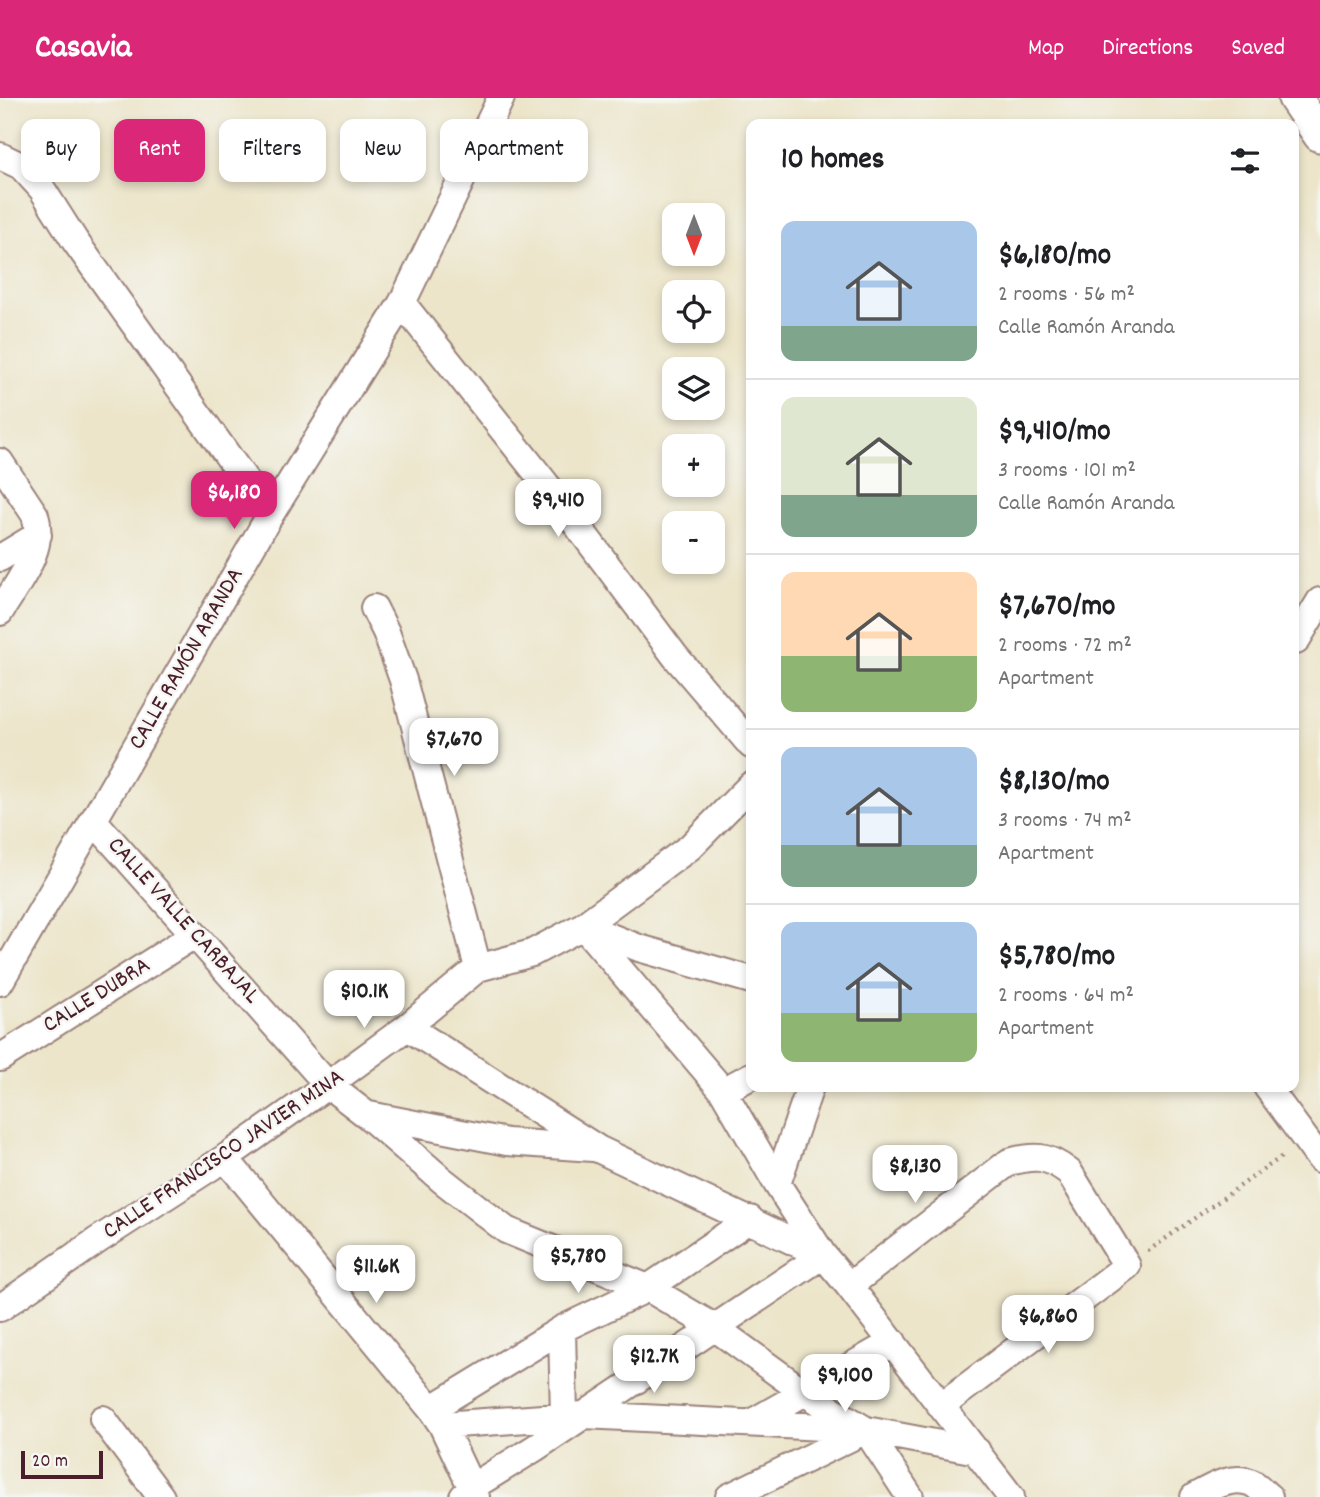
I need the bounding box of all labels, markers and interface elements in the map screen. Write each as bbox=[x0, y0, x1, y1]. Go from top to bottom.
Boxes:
text: Casavia bbox=[35, 26, 131, 73]
text: Map bbox=[1028, 32, 1064, 66]
text: Directions bbox=[1102, 32, 1193, 66]
text: Saved bbox=[1231, 32, 1285, 66]
chip: Buy bbox=[21, 119, 100, 182]
chip: Rent bbox=[114, 119, 205, 182]
chip: Filters bbox=[219, 119, 326, 182]
chip: New bbox=[340, 119, 426, 182]
chip: Apartment bbox=[440, 119, 588, 182]
text: 10 homes bbox=[781, 140, 884, 183]
icon: filters bbox=[1226, 142, 1264, 180]
north arrow bbox=[662, 203, 724, 266]
map controls bbox=[662, 203, 725, 574]
text: $6,180/mo bbox=[998, 236, 1111, 279]
icon: home bbox=[837, 249, 921, 333]
text: 2 rooms · 56 m² bbox=[998, 279, 1135, 312]
button: locate bbox=[662, 280, 725, 343]
text: Calle Ramón Aranda bbox=[998, 312, 1174, 345]
button: layers bbox=[662, 357, 725, 420]
text: $9,410/mo bbox=[998, 412, 1111, 455]
icon: home bbox=[837, 425, 921, 509]
button: + bbox=[662, 434, 725, 497]
text: 3 rooms · 101 m² bbox=[998, 455, 1136, 488]
pin: $6,180 bbox=[177, 472, 291, 531]
text: $6,180 bbox=[207, 477, 261, 510]
pin: $9,410 bbox=[501, 480, 615, 539]
text: $9,410 bbox=[531, 485, 585, 518]
text: Calle Ramón Aranda bbox=[998, 488, 1174, 521]
button: − bbox=[662, 511, 725, 574]
street label: CALLE RAMÓN ARANDA bbox=[121, 562, 253, 756]
text: $7,670/mo bbox=[998, 587, 1115, 630]
icon: home bbox=[837, 600, 921, 684]
text: 2 rooms · 72 m² bbox=[998, 630, 1132, 663]
text: Apartment bbox=[998, 663, 1094, 696]
pin: $7,670 bbox=[397, 718, 511, 778]
text: $7,670 bbox=[425, 724, 483, 757]
text: $8,130/mo bbox=[998, 762, 1110, 805]
icon: home bbox=[837, 775, 921, 859]
text: 3 rooms · 74 m² bbox=[998, 805, 1132, 838]
street label: CALLE VALLE CARBAJAL bbox=[99, 830, 267, 1012]
text: Apartment bbox=[998, 838, 1094, 871]
text: $5,780/mo bbox=[998, 937, 1115, 980]
street label: CALLE DUBRA bbox=[37, 949, 157, 1043]
icon: home bbox=[837, 950, 921, 1034]
pin: $10.1K bbox=[307, 970, 421, 1030]
text: $10.1K bbox=[340, 976, 388, 1009]
text: 2 rooms · 64 m² bbox=[998, 980, 1134, 1013]
text: Apartment bbox=[998, 1013, 1094, 1046]
street label: CALLE FRANCISCO JAVIER MINA bbox=[96, 1061, 352, 1249]
pin: $8,130 bbox=[858, 1146, 972, 1205]
text: $8,130 bbox=[888, 1151, 942, 1184]
pin: $5,780 bbox=[521, 1236, 635, 1295]
text: $5,780 bbox=[549, 1241, 607, 1274]
pin: $11.6K bbox=[319, 1246, 433, 1305]
text: $11.6K bbox=[352, 1251, 400, 1284]
pin: $6,860 bbox=[991, 1296, 1105, 1355]
text: $6,860 bbox=[1018, 1301, 1078, 1334]
pin: $12.7K bbox=[597, 1336, 711, 1395]
text: $12.7K bbox=[629, 1341, 679, 1374]
pin: $9,100 bbox=[788, 1354, 902, 1414]
text: $9,100 bbox=[817, 1360, 873, 1393]
scale bar bbox=[21, 1448, 103, 1480]
text: 20 m bbox=[32, 1449, 68, 1476]

